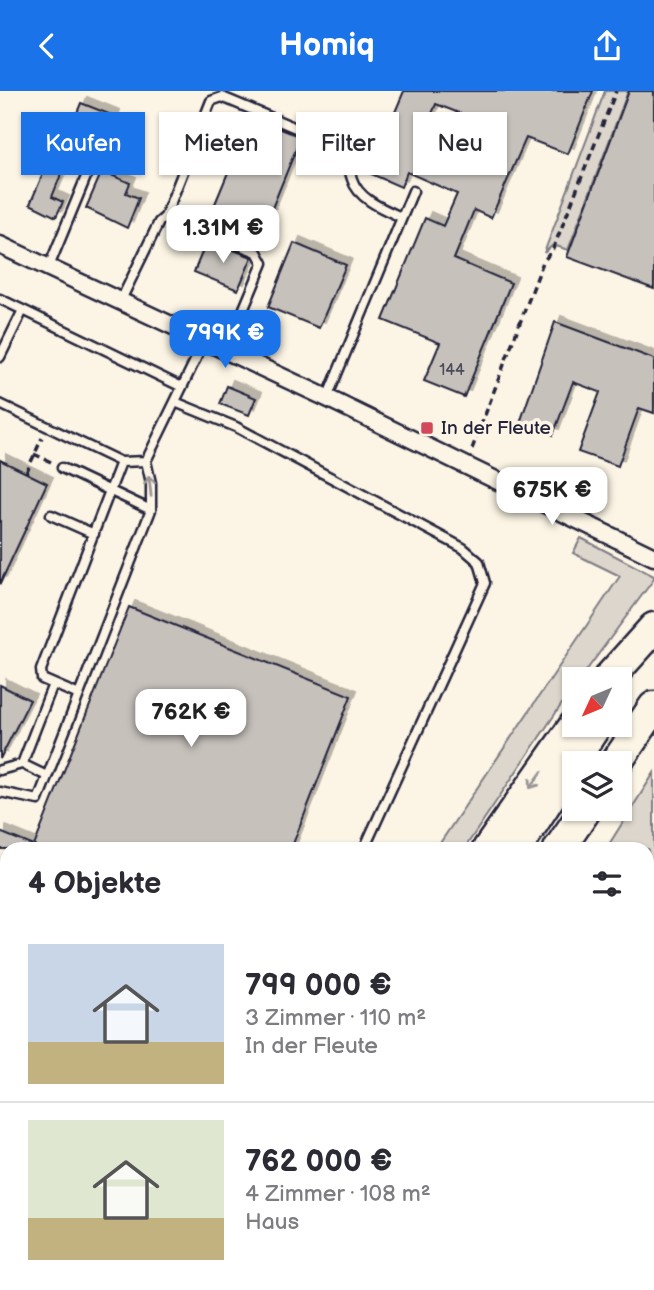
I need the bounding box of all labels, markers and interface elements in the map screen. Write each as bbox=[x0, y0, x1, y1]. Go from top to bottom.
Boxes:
text: Homiq bbox=[279, 26, 375, 65]
icon: back bbox=[28, 27, 66, 65]
icon: share bbox=[588, 27, 626, 65]
chip: Kaufen bbox=[21, 112, 145, 175]
chip: Mieten bbox=[159, 112, 282, 175]
chip: Filter bbox=[296, 112, 399, 175]
chip: Neu bbox=[413, 112, 507, 175]
pin: 1.31M € bbox=[158, 205, 288, 265]
text: 1.31M € bbox=[182, 214, 264, 242]
pin: 799K € bbox=[168, 310, 282, 370]
text: 799K € bbox=[186, 319, 264, 347]
house number: 144 bbox=[439, 361, 465, 380]
place label: In der Fleute bbox=[441, 417, 551, 440]
marker: In der Fleute bbox=[419, 420, 435, 436]
pin: 675K € bbox=[495, 467, 609, 527]
one-way arrow bbox=[143, 475, 156, 498]
text: 675K € bbox=[512, 476, 592, 504]
north arrow bbox=[562, 667, 632, 737]
map controls bbox=[562, 667, 632, 821]
pin: 762K € bbox=[134, 689, 248, 749]
text: 762K € bbox=[151, 698, 231, 726]
button: layers bbox=[562, 751, 632, 821]
one-way arrow bbox=[528, 770, 543, 789]
icon: filters bbox=[588, 865, 626, 903]
text: 4 Objekte bbox=[28, 866, 161, 902]
text: 799 000 € bbox=[245, 968, 392, 1004]
icon: home bbox=[84, 972, 168, 1056]
text: 3 Zimmer · 110 m² bbox=[245, 1004, 426, 1032]
text: In der Fleute bbox=[245, 1032, 378, 1060]
text: 762 000 € bbox=[245, 1144, 392, 1180]
icon: home bbox=[84, 1148, 168, 1232]
text: 4 Zimmer · 108 m² bbox=[245, 1180, 431, 1208]
text: Haus bbox=[245, 1208, 299, 1236]

